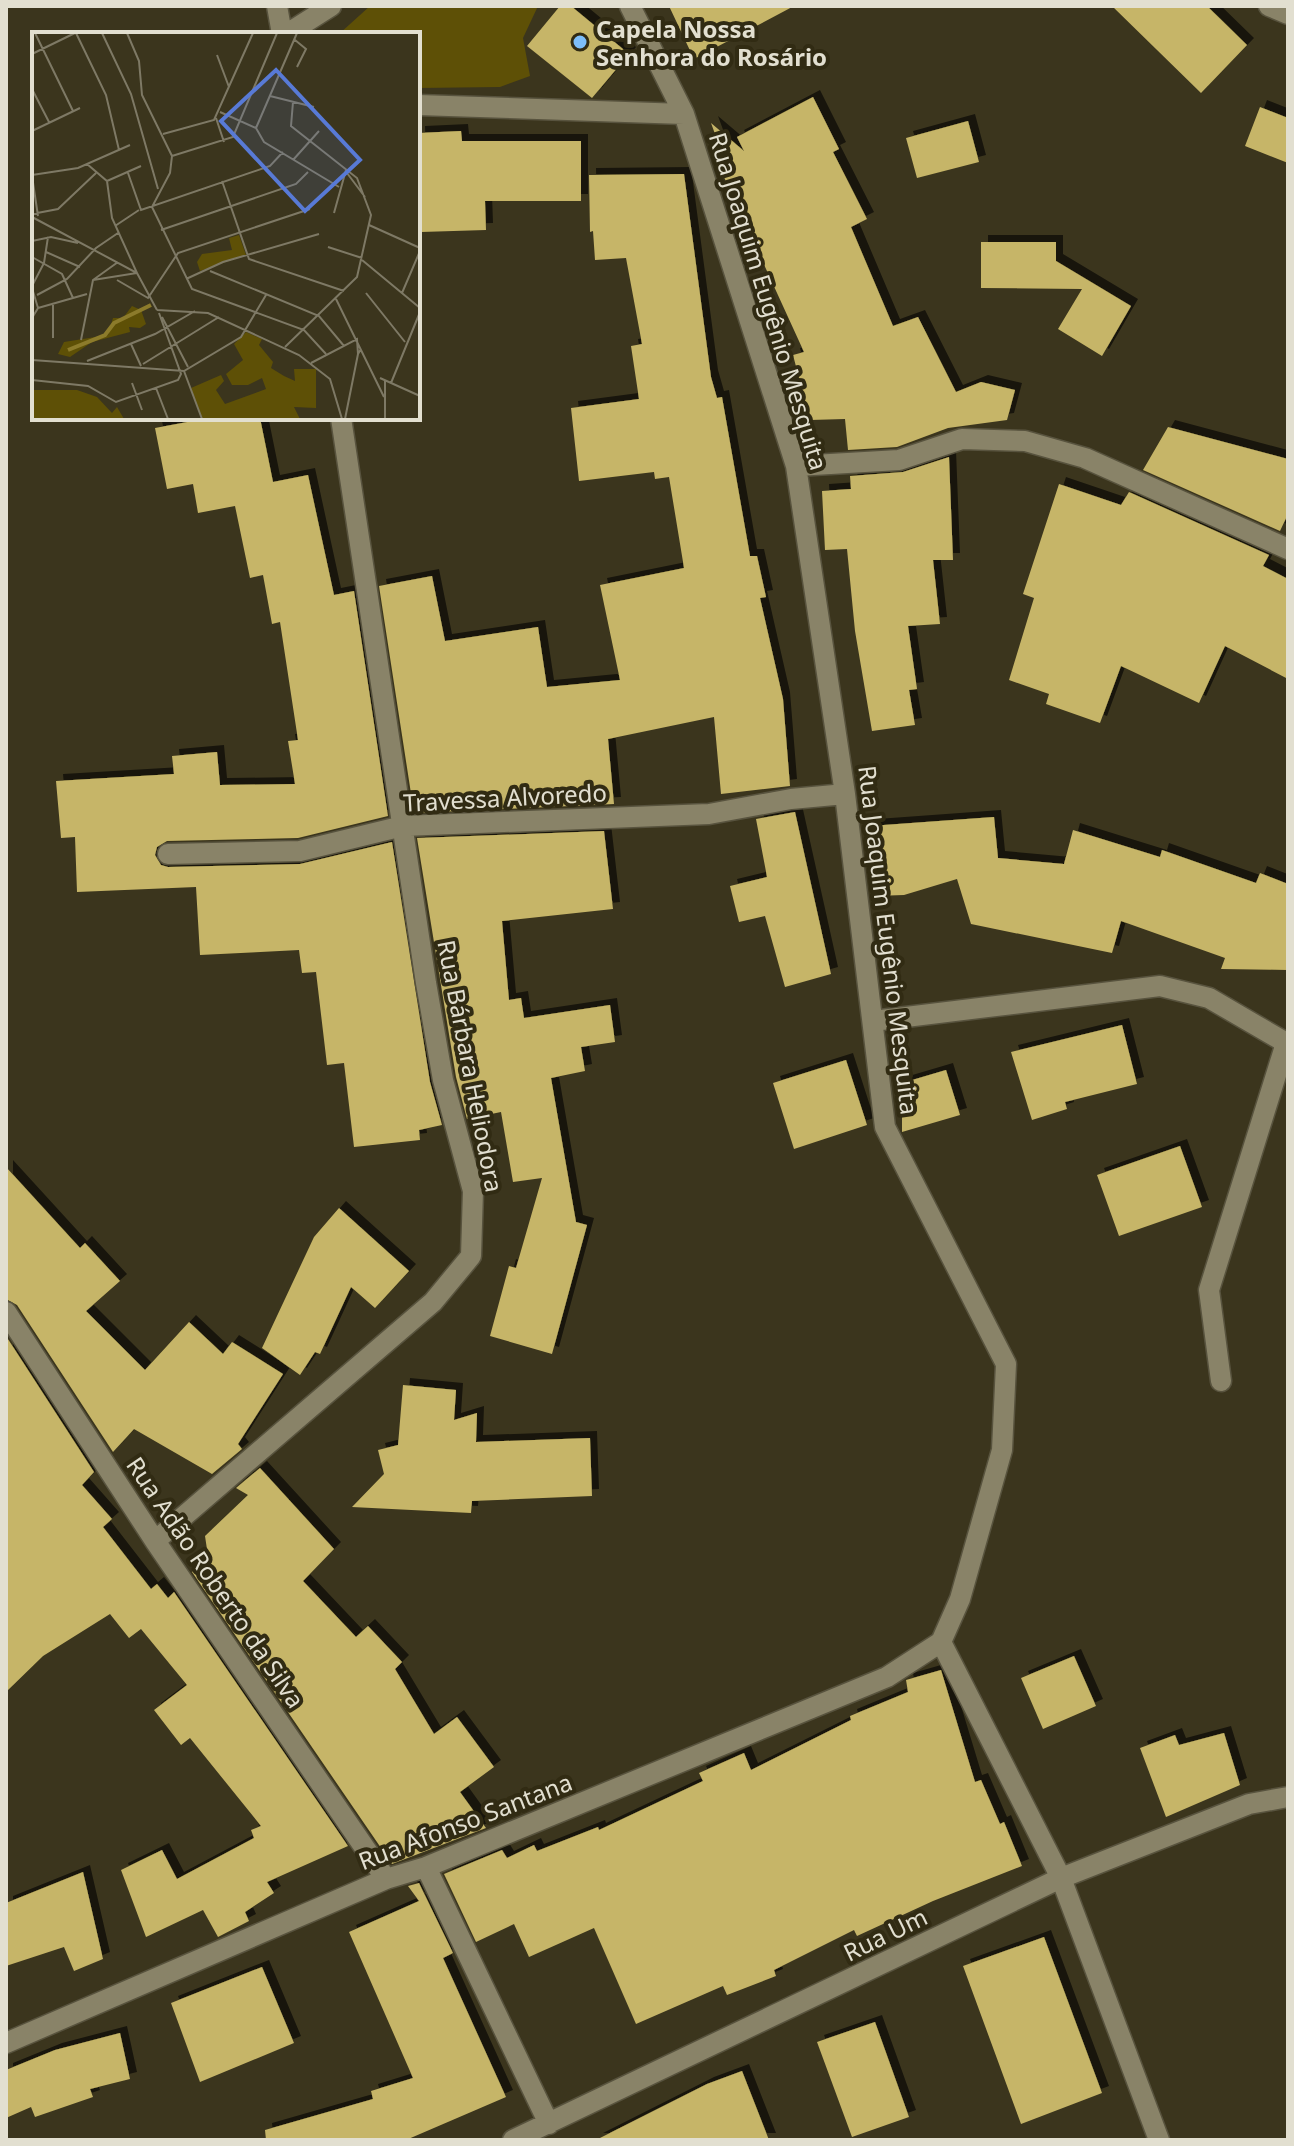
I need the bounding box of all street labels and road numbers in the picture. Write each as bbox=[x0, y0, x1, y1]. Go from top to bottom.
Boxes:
street label: Rua Joaquim Eugênio Mesquita bbox=[702, 128, 836, 474]
street label: Rua Joaquim Eugênio Mesquita bbox=[851, 764, 927, 1116]
street label: Travessa Alvoredo bbox=[402, 775, 608, 819]
street label: Rua Bárbara Heliodora bbox=[430, 937, 512, 1195]
street label: Rua Adão Roberto da Silva bbox=[119, 1450, 313, 1714]
street label: Rua Afonso Santana bbox=[353, 1765, 577, 1877]
street label: Rua Um bbox=[838, 1900, 932, 1968]

